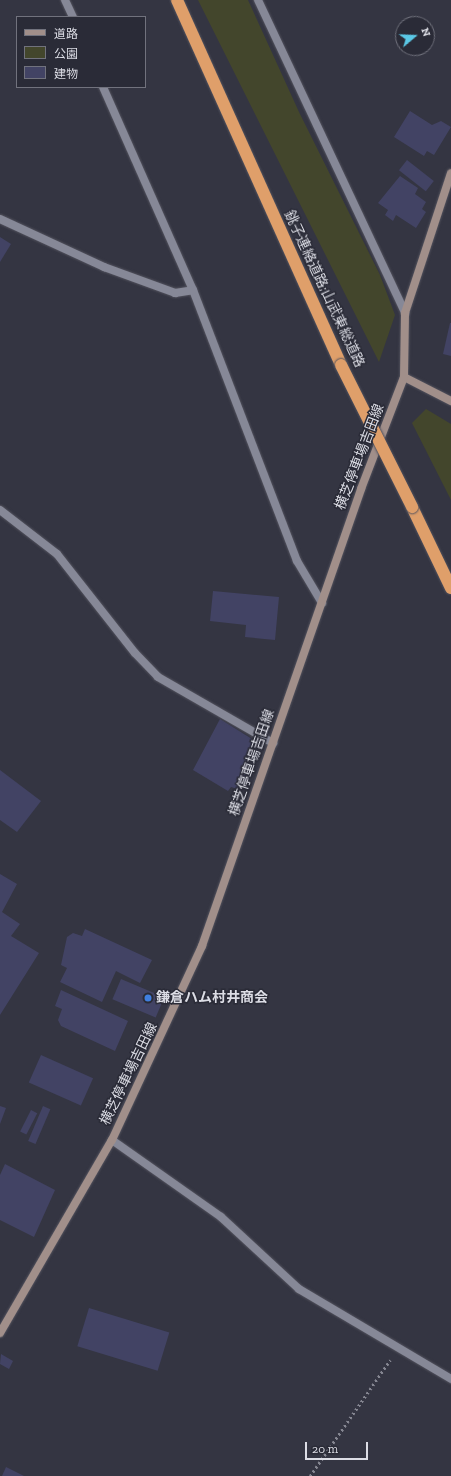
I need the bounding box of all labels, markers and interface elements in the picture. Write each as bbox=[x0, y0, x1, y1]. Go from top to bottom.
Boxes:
legend bbox=[16, 16, 146, 88]
north arrow bbox=[395, 16, 435, 56]
text: N bbox=[418, 26, 433, 38]
text: 道路 bbox=[54, 27, 78, 41]
text: 公園 bbox=[54, 47, 78, 61]
text: 建物 bbox=[54, 67, 78, 81]
street label: 銚子連絡道路;山武東総道路 bbox=[280, 208, 368, 370]
street label: 横芝停車場吉田線 bbox=[332, 402, 388, 512]
street label: 横芝停車場吉田線 bbox=[226, 707, 278, 819]
place label: 鎌倉ハム村井商会 bbox=[156, 990, 268, 1006]
marker: 鎌倉ハム村井商会 bbox=[143, 993, 153, 1003]
street label: 横芝停車場吉田線 bbox=[97, 1020, 161, 1128]
scale bar bbox=[307, 1434, 370, 1460]
text: 20 m bbox=[312, 1442, 338, 1456]

